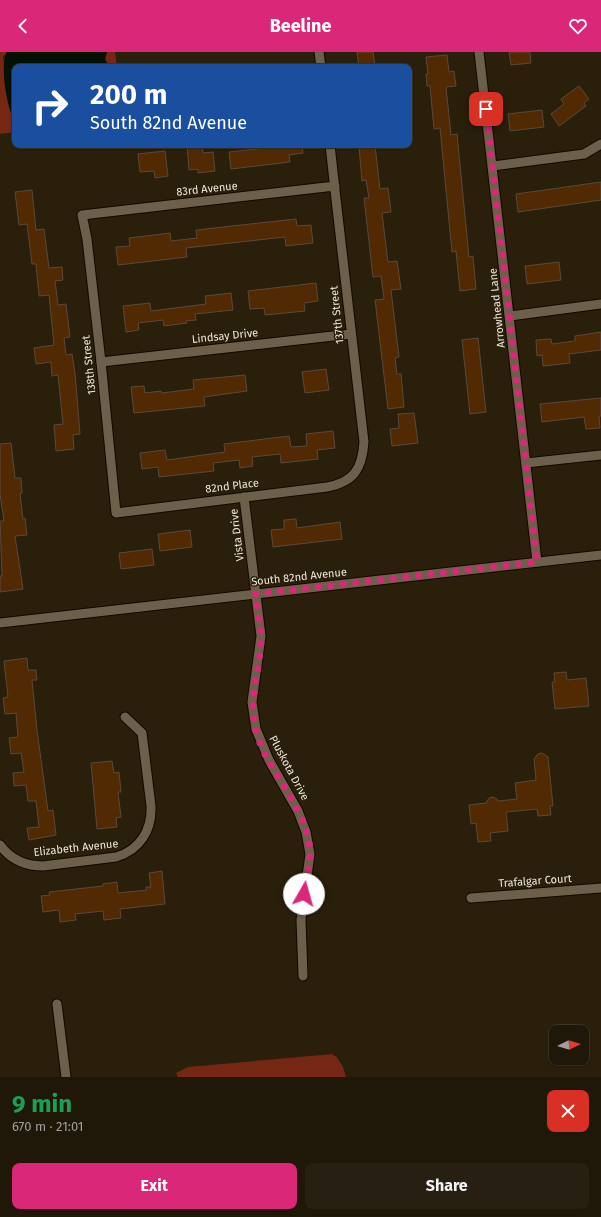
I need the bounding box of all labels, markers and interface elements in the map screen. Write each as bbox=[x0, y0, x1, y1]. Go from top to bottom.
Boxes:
icon: back bbox=[12, 15, 34, 37]
text: Beeline bbox=[270, 15, 331, 37]
icon: heart bbox=[567, 15, 589, 37]
text: 200 m bbox=[90, 78, 168, 111]
icon: right bbox=[24, 80, 76, 132]
pin bbox=[469, 92, 503, 126]
icon: arrive bbox=[475, 98, 497, 120]
text: South 82nd Avenue bbox=[90, 112, 247, 134]
street label: 83rd Avenue bbox=[176, 179, 238, 199]
street label: Arrowhead Lane bbox=[486, 267, 508, 349]
street label: 137th Street bbox=[327, 285, 347, 345]
street label: Lindsay Drive bbox=[191, 326, 259, 346]
street label: 138th Street bbox=[79, 335, 99, 395]
street label: 82nd Place bbox=[205, 476, 259, 496]
street label: Vista Drive bbox=[227, 508, 247, 562]
street label: South 82nd Avenue bbox=[251, 566, 347, 588]
street label: Pluskota Drive bbox=[266, 733, 312, 803]
street label: Elizabeth Avenue bbox=[33, 837, 119, 859]
street label: Trafalgar Court bbox=[498, 872, 572, 890]
position arrow bbox=[283, 873, 325, 915]
north arrow bbox=[549, 1025, 589, 1065]
map controls bbox=[549, 1025, 589, 1065]
text: 9 min bbox=[12, 1090, 72, 1118]
button: close bbox=[547, 1090, 589, 1132]
text: 670 m · 21:01 bbox=[12, 1119, 84, 1134]
button: Exit bbox=[12, 1163, 297, 1209]
button: Share bbox=[305, 1163, 589, 1209]

